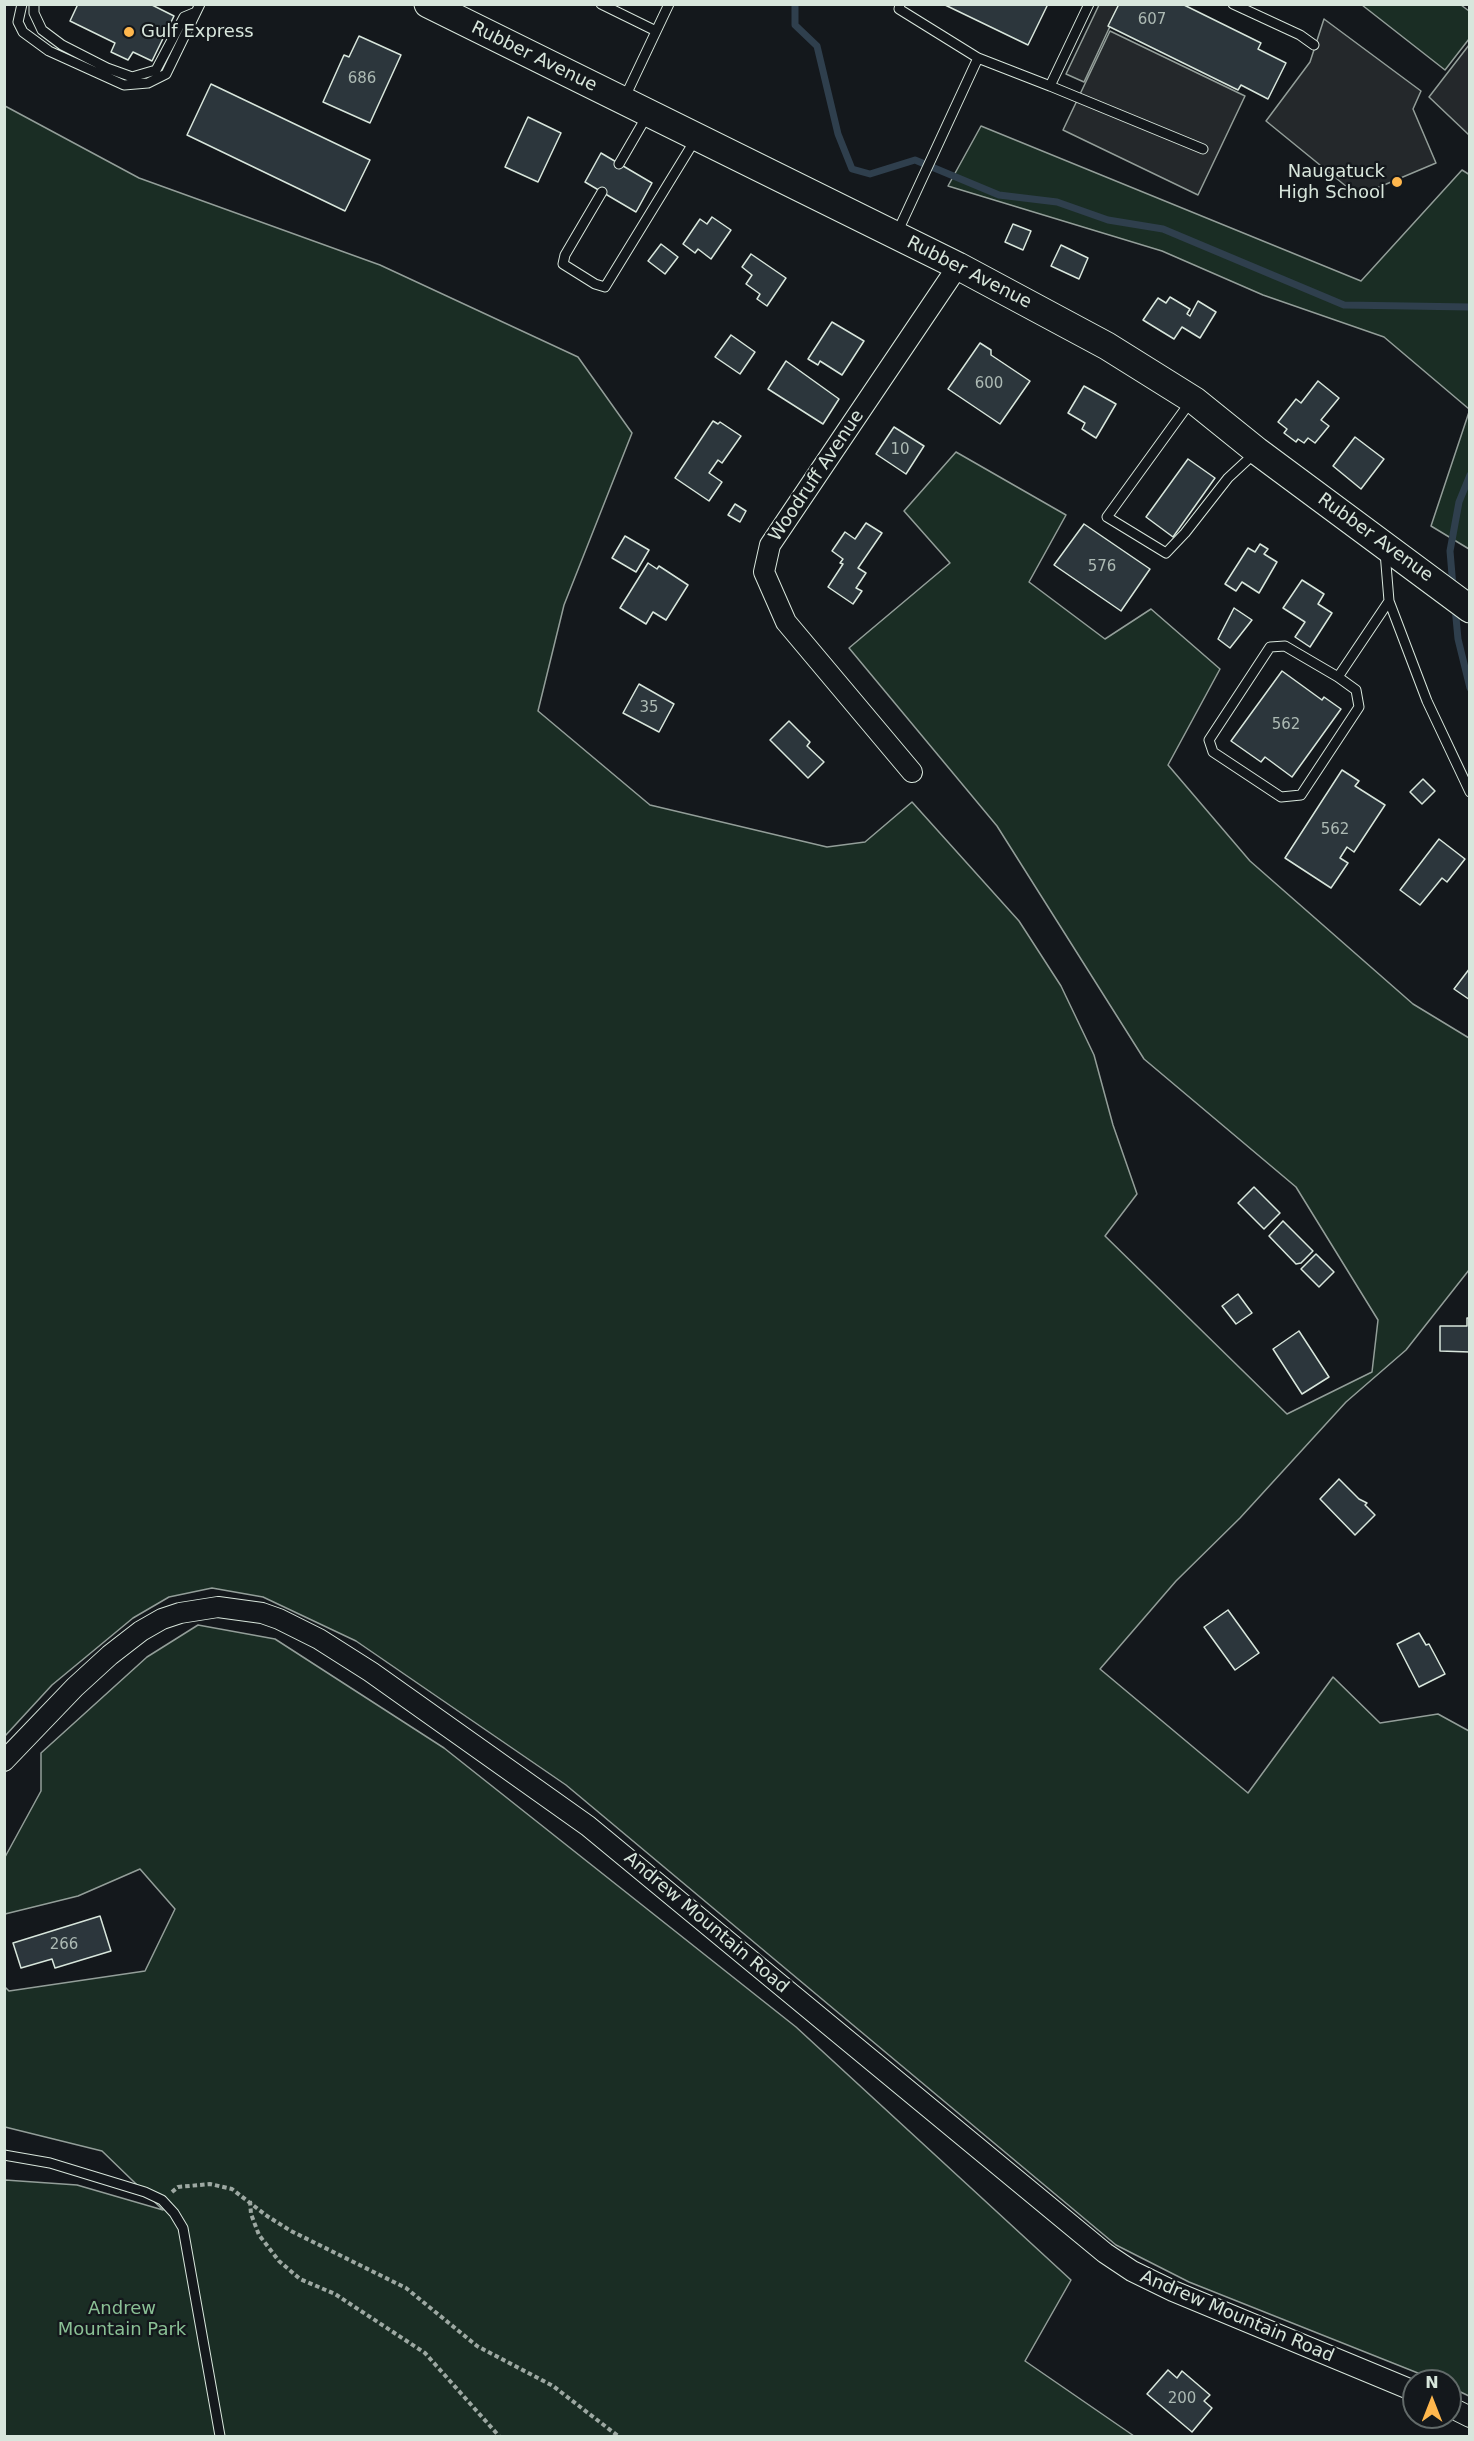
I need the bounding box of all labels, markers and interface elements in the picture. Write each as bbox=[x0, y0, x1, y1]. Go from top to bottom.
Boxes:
house number: 607 bbox=[1138, 11, 1166, 29]
street label: Rubber Avenue bbox=[468, 17, 600, 97]
place label: Gulf Express bbox=[141, 21, 254, 43]
marker: Gulf Express bbox=[122, 25, 136, 39]
house number: 686 bbox=[348, 70, 376, 88]
place label: Naugatuck High School bbox=[1278, 161, 1385, 204]
marker: Naugatuck High School bbox=[1390, 175, 1404, 189]
street label: Rubber Avenue bbox=[903, 232, 1035, 314]
house number: 600 bbox=[975, 375, 1003, 393]
street label: Woodruff Avenue bbox=[765, 406, 869, 546]
house number: 10 bbox=[890, 441, 910, 459]
street label: Rubber Avenue bbox=[1313, 489, 1437, 587]
house number: 576 bbox=[1088, 558, 1116, 576]
house number: 35 bbox=[639, 699, 659, 717]
house number: 562 bbox=[1272, 716, 1300, 734]
house number: 562 bbox=[1321, 821, 1349, 839]
street label: Andrew Mountain Road bbox=[619, 1848, 793, 1998]
house number: 266 bbox=[50, 1936, 78, 1954]
street label: Andrew Mountain Road bbox=[1137, 2266, 1337, 2368]
park label: Andrew Mountain Park bbox=[58, 2298, 186, 2340]
north arrow bbox=[1402, 2369, 1462, 2429]
text: N bbox=[1425, 2373, 1439, 2392]
house number: 200 bbox=[1168, 2390, 1196, 2408]

